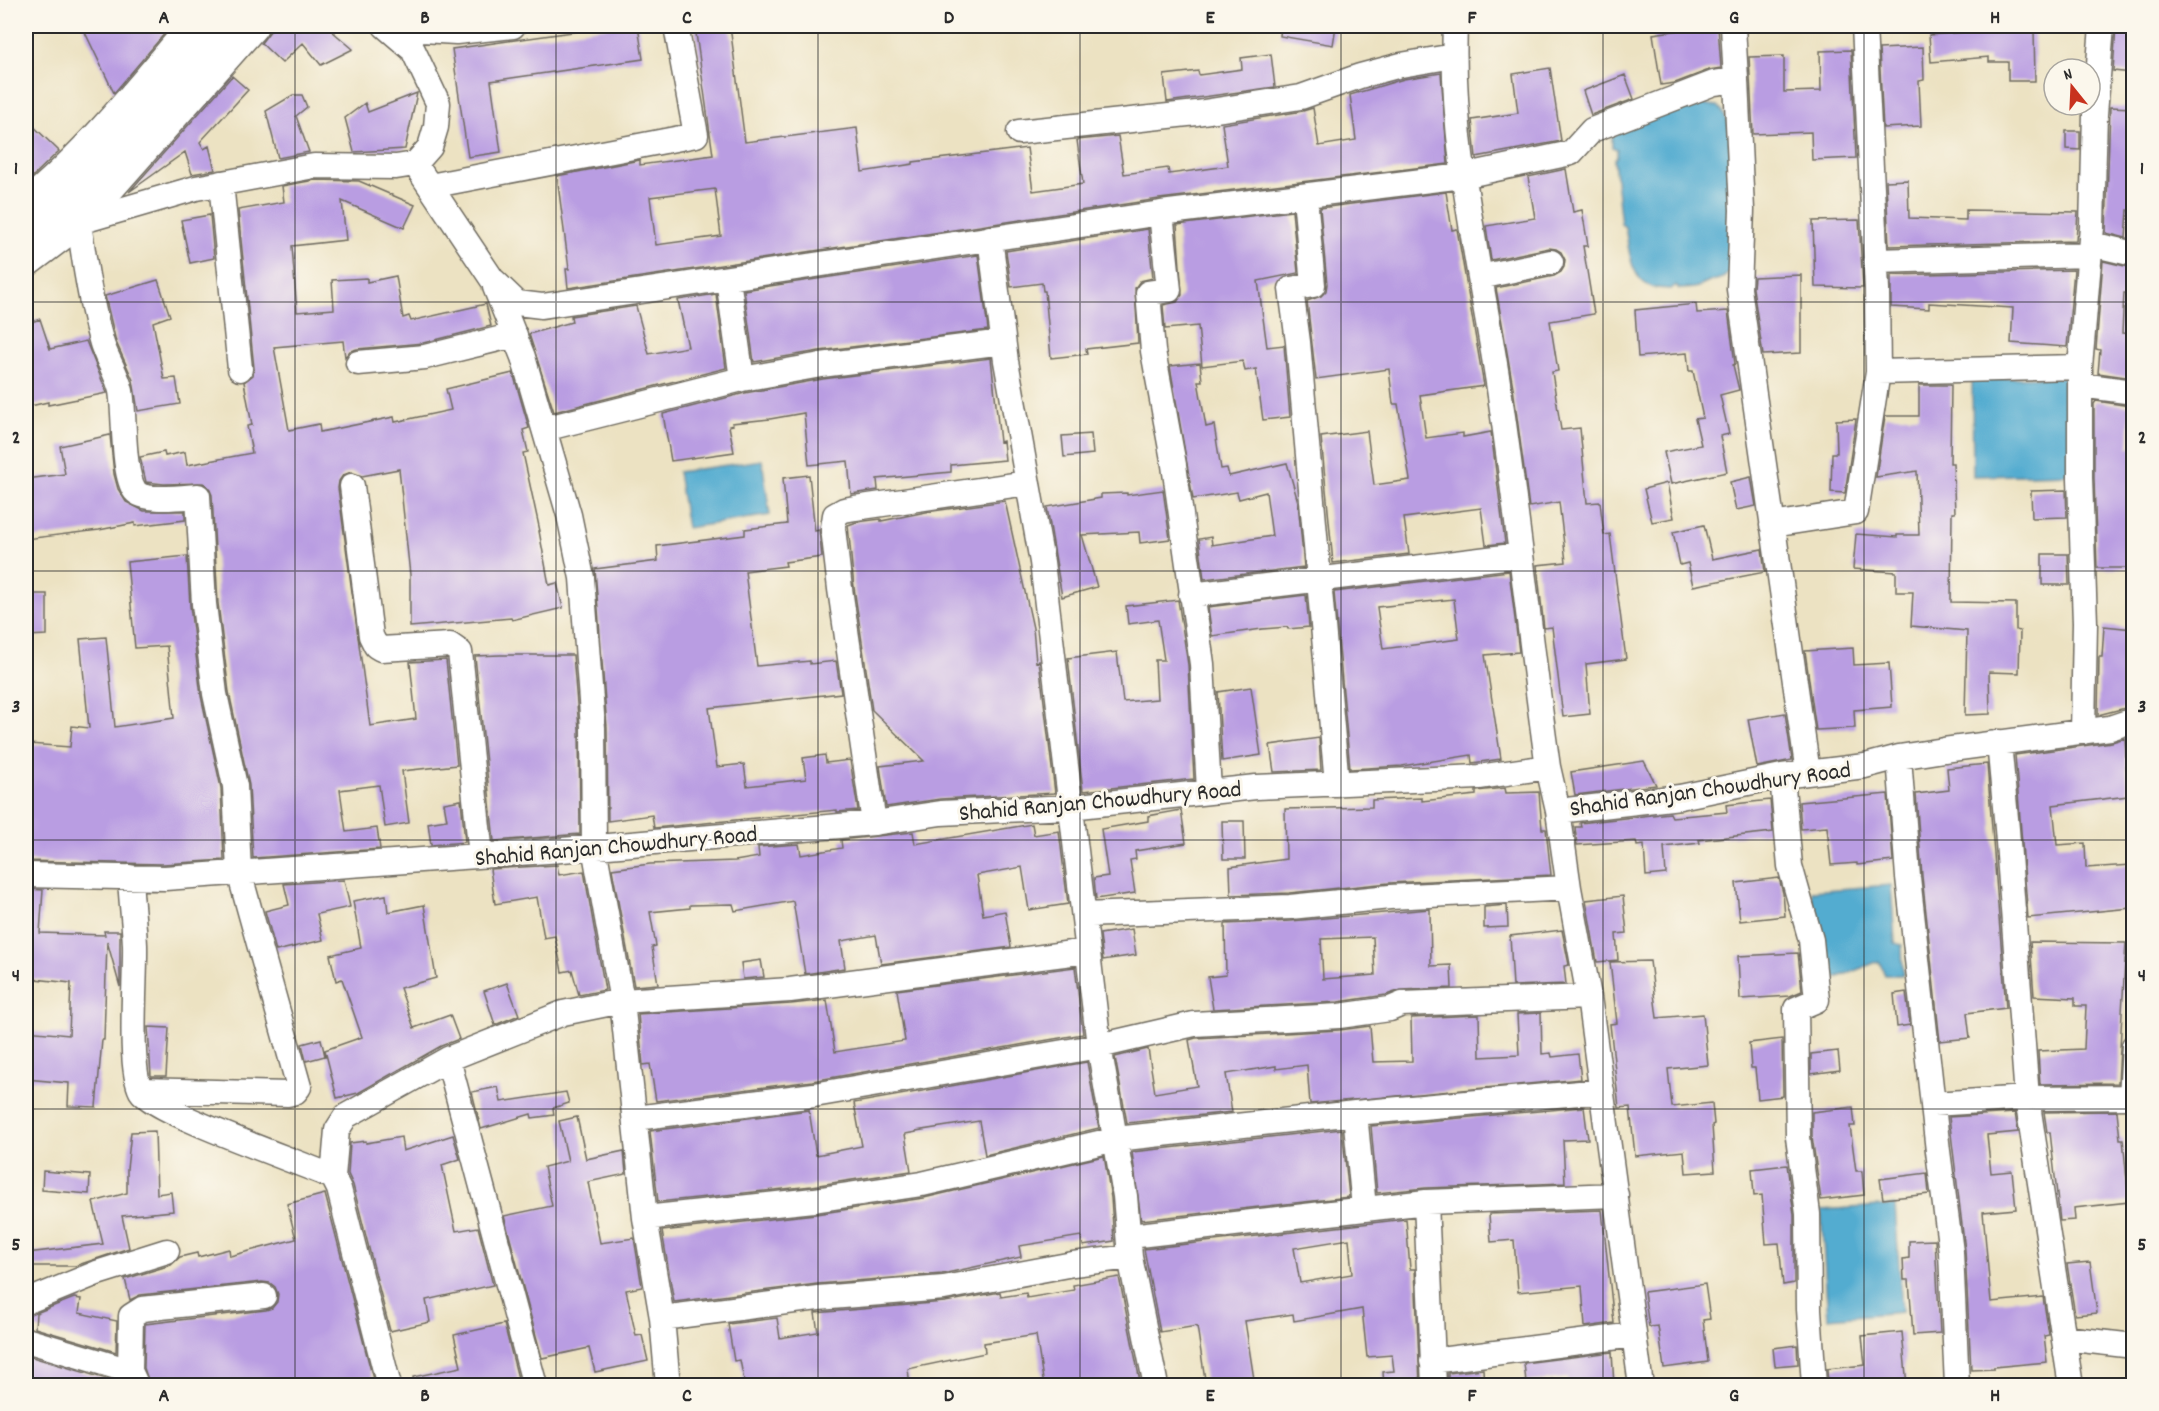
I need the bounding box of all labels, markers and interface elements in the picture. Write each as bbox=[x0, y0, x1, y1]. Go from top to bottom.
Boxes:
text: A bbox=[159, 5, 170, 33]
text: B bbox=[420, 5, 430, 33]
text: C bbox=[682, 5, 692, 33]
text: D bbox=[944, 5, 955, 33]
text: E bbox=[1205, 5, 1215, 33]
text: F bbox=[1468, 5, 1478, 33]
text: G bbox=[1729, 5, 1739, 33]
text: H bbox=[1990, 5, 2000, 33]
north arrow bbox=[2042, 57, 2102, 117]
text: N bbox=[2061, 63, 2076, 87]
text: 1 bbox=[14, 156, 18, 184]
text: 1 bbox=[2140, 156, 2144, 184]
text: 2 bbox=[12, 425, 20, 453]
text: 2 bbox=[2138, 425, 2146, 453]
text: 3 bbox=[12, 694, 20, 722]
text: 3 bbox=[2138, 694, 2146, 722]
street label: Shahid Ranjan Chowdhury Road bbox=[1568, 754, 1853, 828]
street label: Shahid Ranjan Chowdhury Road bbox=[957, 774, 1243, 832]
street label: Shahid Ranjan Chowdhury Road bbox=[473, 819, 759, 877]
text: 4 bbox=[12, 963, 20, 991]
text: 4 bbox=[2138, 963, 2146, 991]
text: 5 bbox=[11, 1232, 21, 1260]
text: 5 bbox=[2137, 1232, 2147, 1260]
text: A bbox=[159, 1383, 170, 1411]
text: B bbox=[420, 1383, 430, 1411]
text: C bbox=[682, 1383, 692, 1411]
text: D bbox=[944, 1383, 955, 1411]
text: E bbox=[1205, 1383, 1215, 1411]
text: F bbox=[1468, 1383, 1478, 1411]
text: G bbox=[1729, 1383, 1739, 1411]
text: H bbox=[1990, 1383, 2000, 1411]

